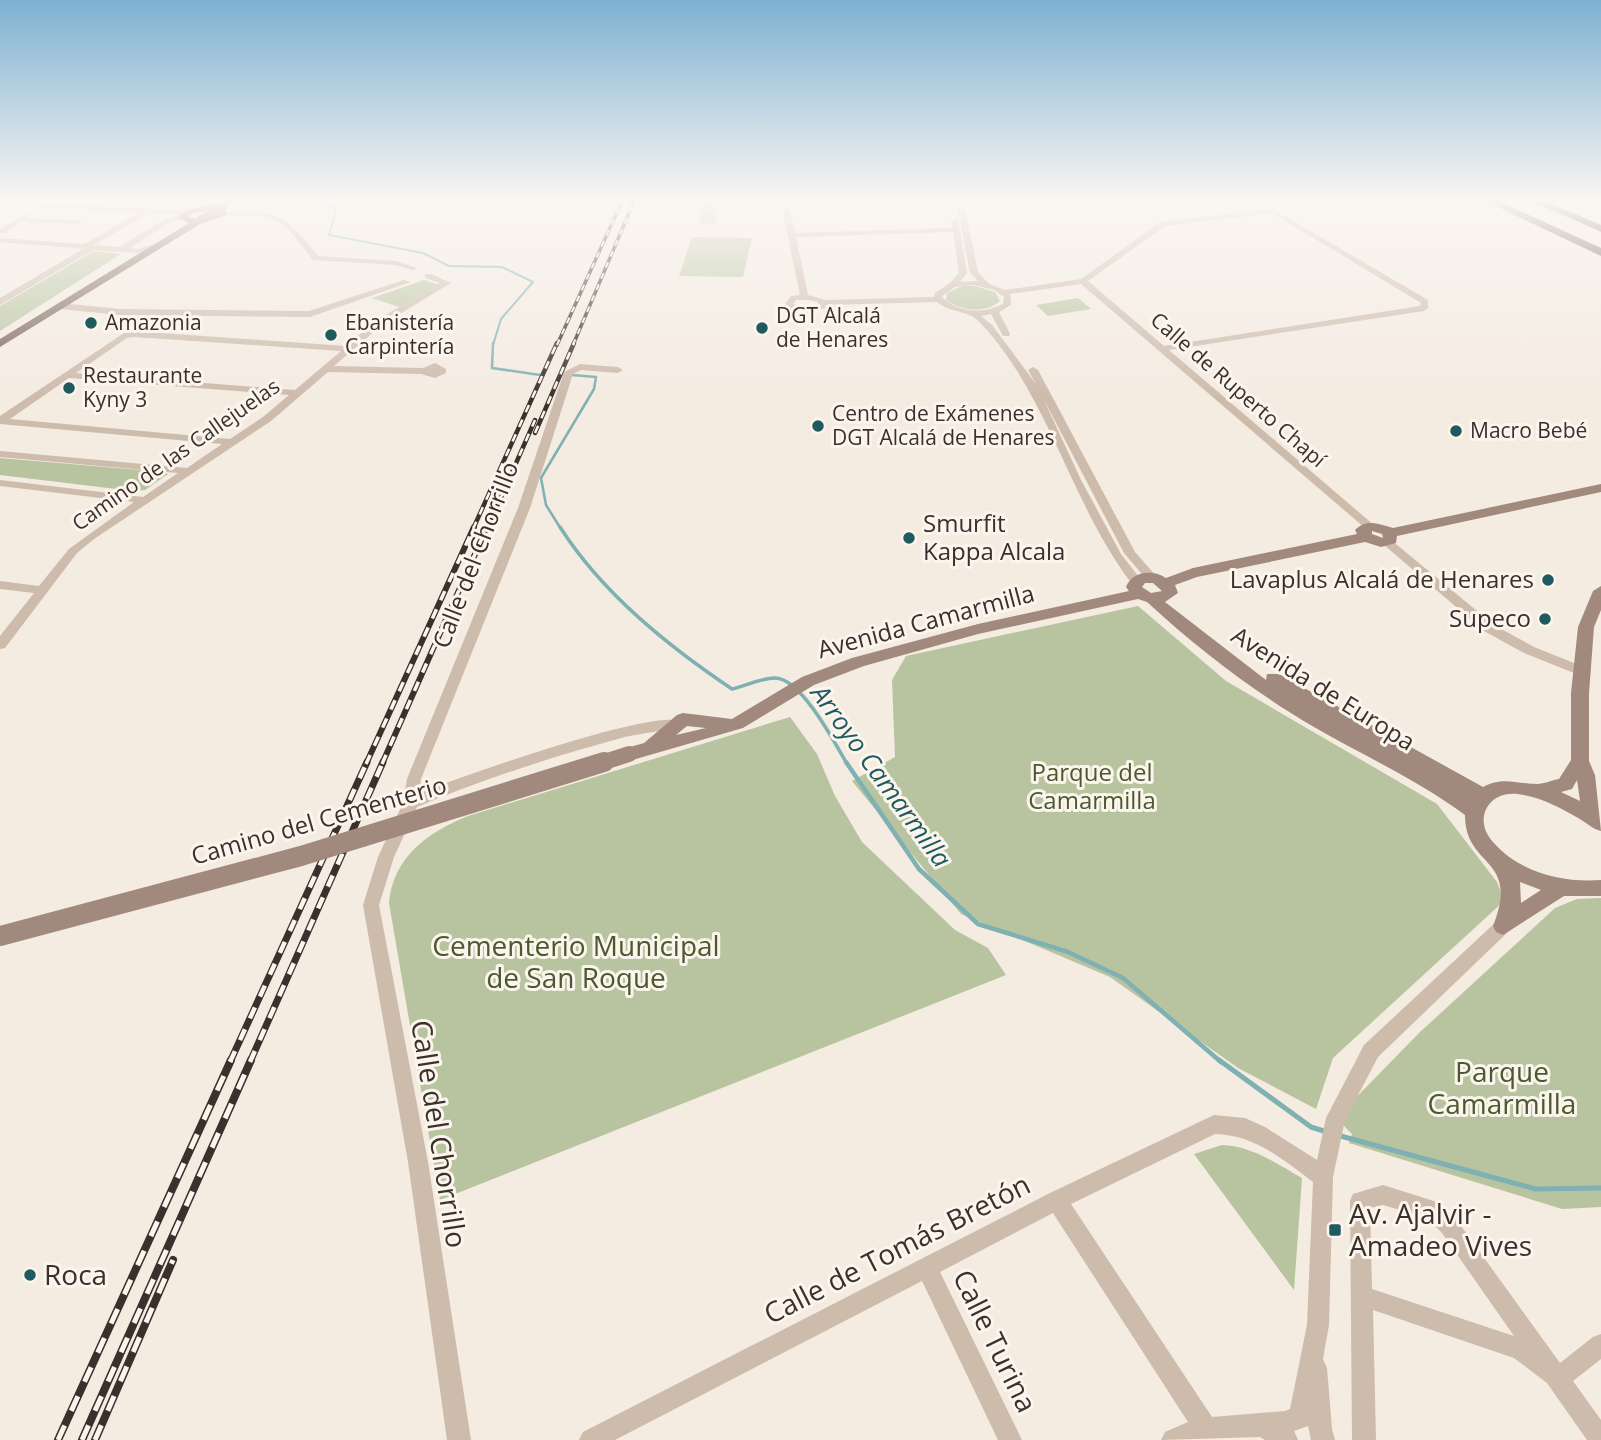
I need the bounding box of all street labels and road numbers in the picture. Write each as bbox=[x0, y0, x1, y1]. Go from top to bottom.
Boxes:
street label: Calle de Ruperto Chapí bbox=[1145, 305, 1333, 474]
street label: Camino de las Callejuelas bbox=[66, 372, 285, 537]
street label: Calle del Chorrillo bbox=[424, 456, 525, 652]
street label: Avenida Camarmilla bbox=[814, 576, 1038, 665]
street label: Avenida de Europa bbox=[1226, 618, 1422, 757]
street label: Camino del Cementerio bbox=[187, 767, 450, 872]
street label: Calle del Chorrillo bbox=[403, 1017, 477, 1250]
street label: Calle de Tomás Bretón bbox=[757, 1164, 1036, 1332]
street label: Calle Turina bbox=[945, 1263, 1047, 1418]

